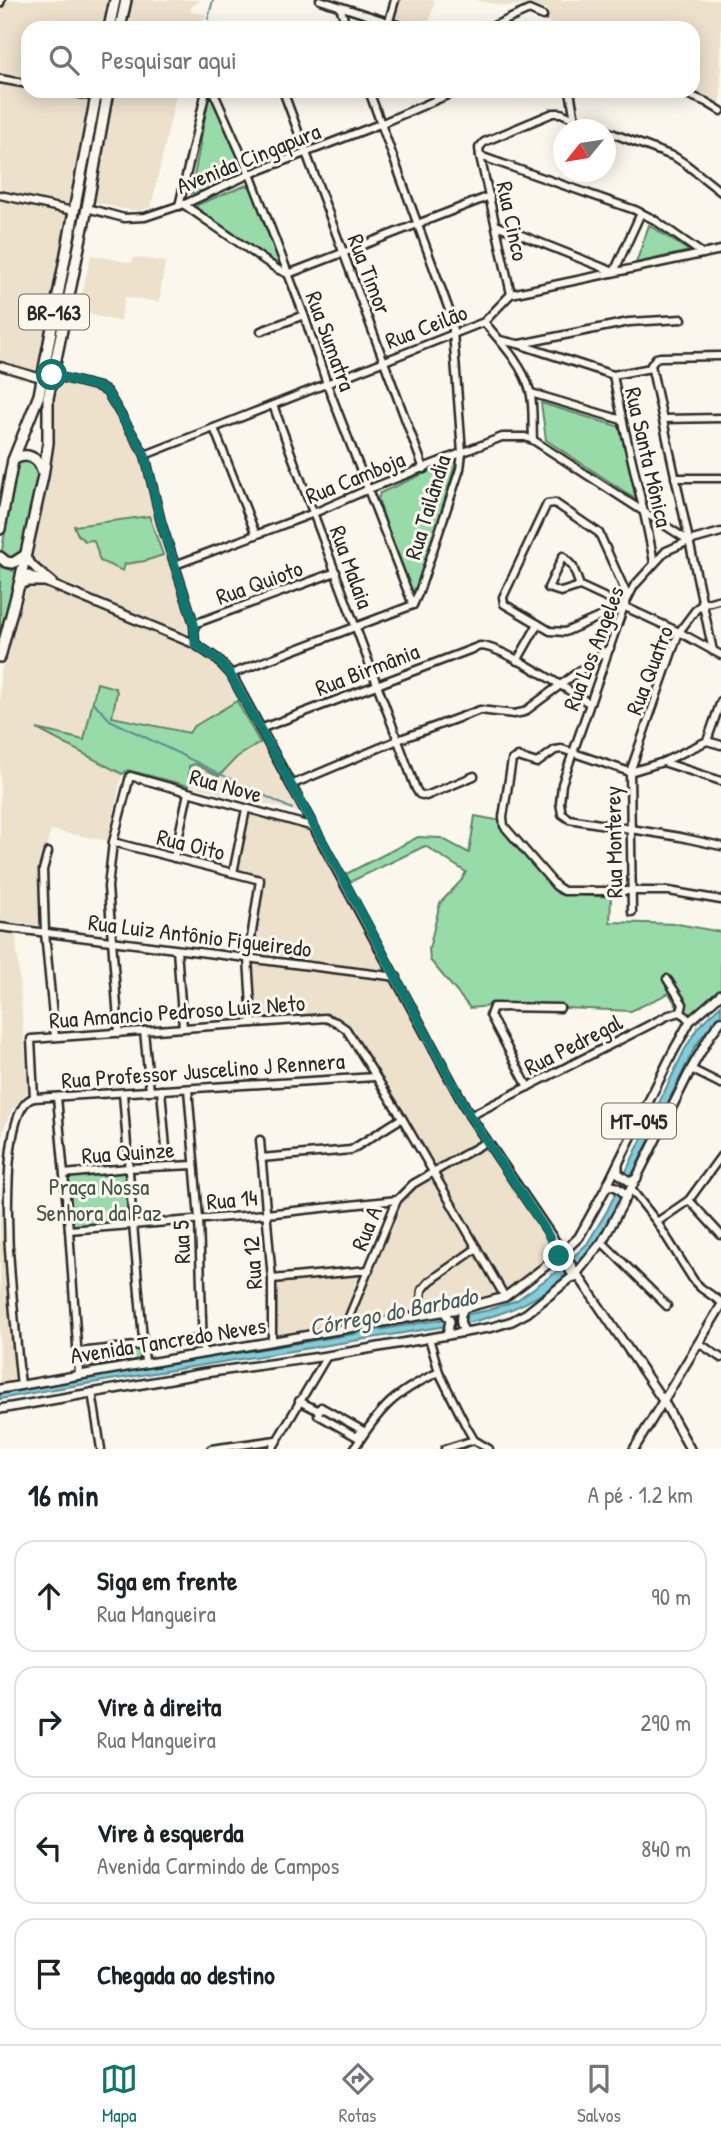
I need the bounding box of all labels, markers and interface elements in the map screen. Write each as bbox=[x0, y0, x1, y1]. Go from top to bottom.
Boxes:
search box bbox=[21, 21, 700, 98]
icon: search bbox=[45, 41, 83, 79]
text: Pesquisar aqui bbox=[101, 42, 237, 77]
street label: Avenida Cingapura bbox=[171, 115, 325, 201]
north arrow bbox=[553, 119, 616, 182]
street label: Rua Cinco bbox=[489, 179, 537, 263]
street label: Rua Timor bbox=[341, 229, 400, 319]
street label: Rua Sumatra bbox=[299, 287, 363, 395]
road number: BR-163 bbox=[19, 294, 89, 330]
street label: Rua Ceilão bbox=[381, 296, 471, 356]
route start bbox=[36, 359, 67, 390]
street label: Rua Santa Mônica bbox=[618, 384, 680, 530]
street label: Rua Camboja bbox=[301, 443, 409, 511]
street label: Rua Tailândia bbox=[396, 451, 458, 563]
street label: Rua Malaia bbox=[323, 521, 381, 613]
street label: Rua Quioto bbox=[211, 552, 307, 612]
street label: Rua Los Angeles bbox=[555, 581, 631, 715]
street label: Rua Quatro bbox=[618, 621, 680, 719]
street label: Rua Birmânia bbox=[311, 635, 423, 703]
street label: Rua Nove bbox=[186, 760, 266, 810]
street label: Rua Monterey bbox=[597, 785, 629, 898]
street label: Rua Oito bbox=[154, 821, 228, 867]
street label: Rua Luiz Antônio Figueiredo bbox=[87, 906, 313, 964]
street label: Rua Amancio Pedroso Luiz Neto bbox=[48, 987, 306, 1035]
street label: Rua Pedregal bbox=[519, 1006, 628, 1082]
street label: Rua Professor Juscelino J Rennera bbox=[60, 1045, 346, 1095]
road number: MT-045 bbox=[602, 1104, 676, 1138]
street label: Rua Quinze bbox=[81, 1133, 175, 1171]
park label: Praça Nossa Senhora da Paz bbox=[36, 1171, 162, 1228]
street label: Rua 14 bbox=[205, 1181, 259, 1217]
street label: Rua A bbox=[343, 1201, 389, 1255]
street label: Rua 5 bbox=[165, 1219, 197, 1264]
street label: Rua 12 bbox=[235, 1235, 269, 1291]
route end bbox=[543, 1240, 574, 1271]
water label: Córrego do Barbado bbox=[306, 1279, 482, 1344]
street label: Avenida Tancredo Neves bbox=[68, 1309, 268, 1371]
text: 16 min bbox=[28, 1475, 98, 1515]
text: A pé · 1.2 km bbox=[588, 1479, 693, 1510]
text: Siga em frente bbox=[97, 1563, 237, 1598]
icon: ahead bbox=[30, 1577, 68, 1615]
text: 90 m bbox=[651, 1581, 691, 1612]
text: Rua Mangueira bbox=[97, 1598, 216, 1629]
text: Vire à direita bbox=[97, 1689, 221, 1724]
icon: right bbox=[30, 1703, 68, 1741]
text: 290 m bbox=[641, 1707, 691, 1738]
text: Rua Mangueira bbox=[97, 1724, 216, 1755]
text: Vire à esquerda bbox=[97, 1815, 243, 1850]
icon: left bbox=[30, 1829, 68, 1867]
text: 840 m bbox=[641, 1833, 691, 1864]
text: Avenida Carmindo de Campos bbox=[97, 1850, 339, 1881]
icon: arrive bbox=[30, 1955, 68, 1993]
text: Chegada ao destino bbox=[97, 1957, 275, 1992]
tab: Mapa bbox=[100, 2060, 138, 2128]
tab: Rotas bbox=[339, 2060, 377, 2128]
tab: Salvos bbox=[577, 2060, 621, 2128]

